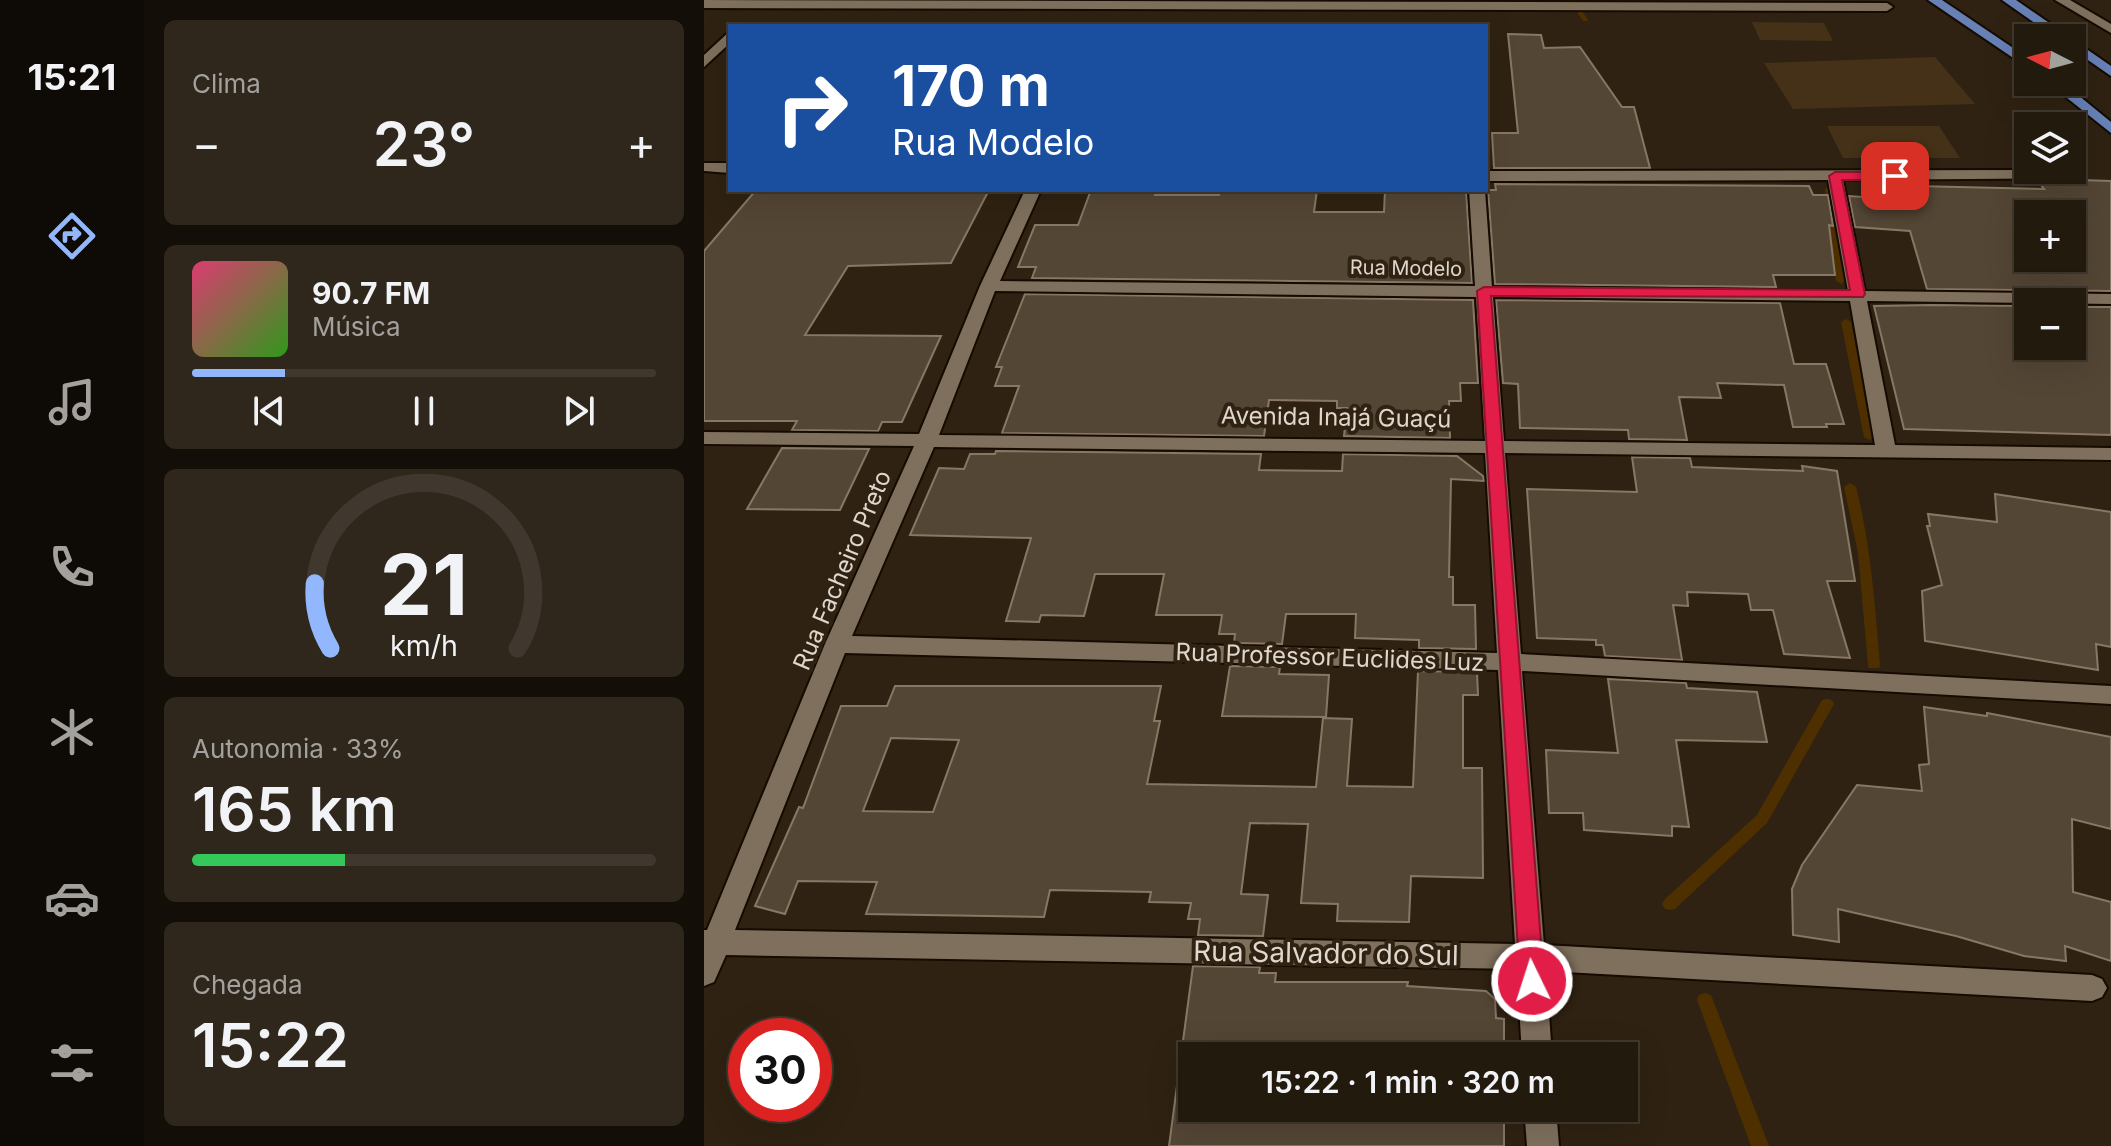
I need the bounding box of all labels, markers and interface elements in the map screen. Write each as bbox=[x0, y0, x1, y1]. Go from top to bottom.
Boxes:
north arrow bbox=[2014, 24, 2086, 96]
map controls bbox=[2014, 24, 2086, 360]
text: 170 m bbox=[892, 52, 1050, 120]
text: 15:21 bbox=[28, 55, 116, 99]
icon: right bbox=[760, 56, 864, 160]
text: Clima bbox=[192, 68, 261, 99]
text: 23° bbox=[373, 108, 475, 180]
button: layers bbox=[2014, 112, 2086, 184]
text: − bbox=[192, 117, 221, 171]
text: + bbox=[627, 117, 656, 171]
text: Rua Modelo bbox=[892, 120, 1094, 164]
pin bbox=[1861, 142, 1929, 210]
icon: arrive bbox=[1873, 154, 1917, 198]
button: + bbox=[2014, 200, 2086, 272]
icon: directions bbox=[44, 208, 100, 264]
street label: Rua Modelo bbox=[1350, 255, 1462, 281]
text: 90.7 FM bbox=[312, 275, 430, 311]
button: − bbox=[2014, 288, 2086, 360]
text: Música bbox=[312, 311, 401, 342]
icon: music bbox=[44, 374, 100, 430]
icon: previous bbox=[247, 389, 291, 433]
icon: pause bbox=[402, 389, 446, 433]
icon: next bbox=[557, 389, 601, 433]
street label: Avenida Inajá Guaçú bbox=[1221, 400, 1451, 434]
street label: Rua Facheiro Preto bbox=[787, 466, 897, 674]
text: 21 bbox=[380, 534, 468, 635]
icon: phone bbox=[44, 539, 100, 595]
text: km/h bbox=[390, 628, 458, 663]
street label: Rua Professor Euclides Luz bbox=[1175, 637, 1485, 677]
icon: climate bbox=[44, 704, 100, 760]
text: Autonomia · 33% bbox=[192, 733, 404, 764]
text: 165 km bbox=[192, 773, 397, 845]
icon: car bbox=[44, 870, 100, 926]
street label: Rua Salvador do Sul bbox=[1193, 934, 1459, 972]
position arrow bbox=[1490, 939, 1574, 1023]
text: Chegada bbox=[192, 969, 303, 1000]
text: 15:22 bbox=[192, 1009, 349, 1081]
speed limit sign: 30 bbox=[728, 1018, 832, 1122]
icon: filters bbox=[44, 1035, 100, 1091]
text: 15:22 · 1 min · 320 m bbox=[1261, 1064, 1555, 1100]

